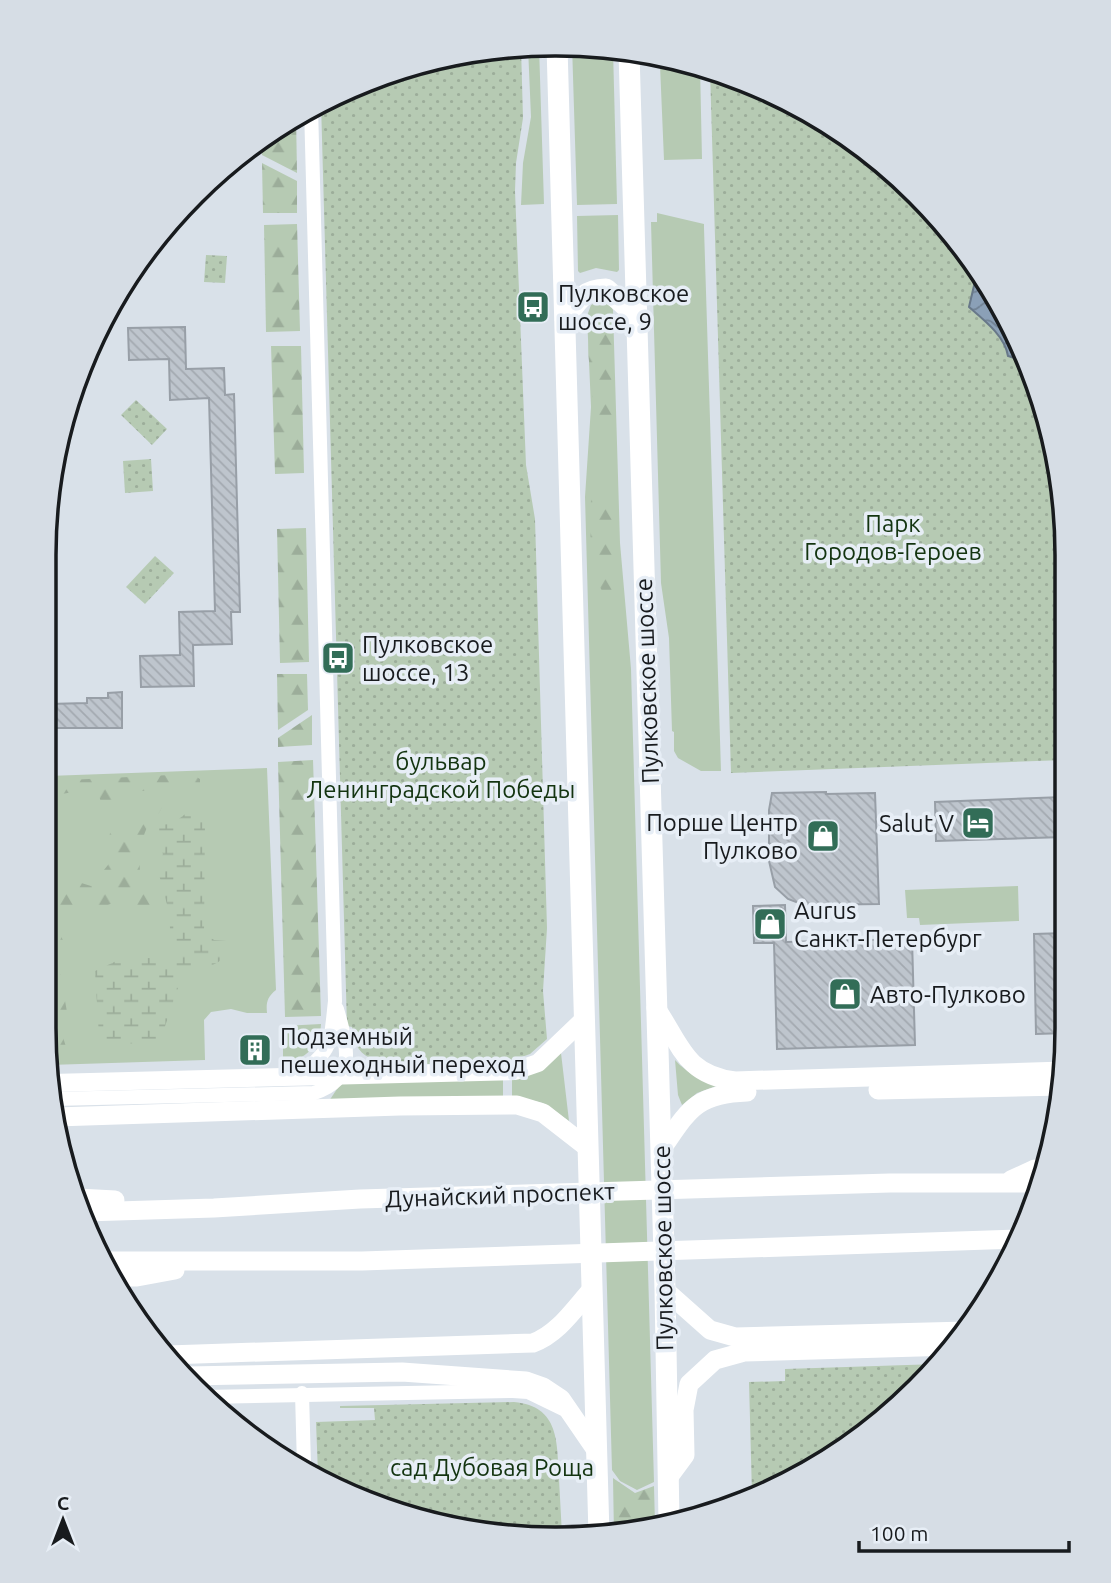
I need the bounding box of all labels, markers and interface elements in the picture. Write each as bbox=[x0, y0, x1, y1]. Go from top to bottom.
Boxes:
place label: Пулковское шоссе, 9 bbox=[558, 280, 689, 335]
bus stop icon: Пулковское шоссе, 9 bbox=[514, 288, 552, 326]
park label: Парк Городов-Героев bbox=[804, 510, 982, 565]
street label: Пулковское шоссе bbox=[630, 578, 664, 784]
place label: Пулковское шоссе, 13 bbox=[362, 631, 493, 686]
bus stop icon: Пулковское шоссе, 13 bbox=[319, 639, 357, 677]
park label: бульвар Ленинградской Победы bbox=[307, 748, 575, 803]
hotel icon: Salut V bbox=[959, 804, 997, 842]
place label: Порше Центр Пулково bbox=[646, 809, 798, 864]
place label: Salut V bbox=[879, 810, 954, 837]
shop icon: Порше Центр Пулково bbox=[804, 817, 842, 855]
place label: Aurus Санкт-Петербург bbox=[794, 897, 982, 952]
shop icon: Aurus Санкт-Петербург bbox=[751, 905, 789, 943]
shop icon: Авто-Пулково bbox=[826, 975, 864, 1013]
place label: Авто-Пулково bbox=[870, 981, 1026, 1008]
place label: Подземный пешеходный переход bbox=[280, 1023, 525, 1078]
building icon: Подземный пешеходный переход bbox=[236, 1031, 274, 1069]
street label: Пулковское шоссе bbox=[648, 1145, 678, 1351]
street label: Дунайский проспект bbox=[385, 1177, 616, 1213]
park label: сад Дубовая Роща bbox=[390, 1454, 594, 1481]
north arrow bbox=[28, 1485, 98, 1555]
text: С bbox=[57, 1492, 69, 1514]
scale bar bbox=[859, 1510, 1069, 1554]
text: 100 m bbox=[870, 1521, 928, 1545]

